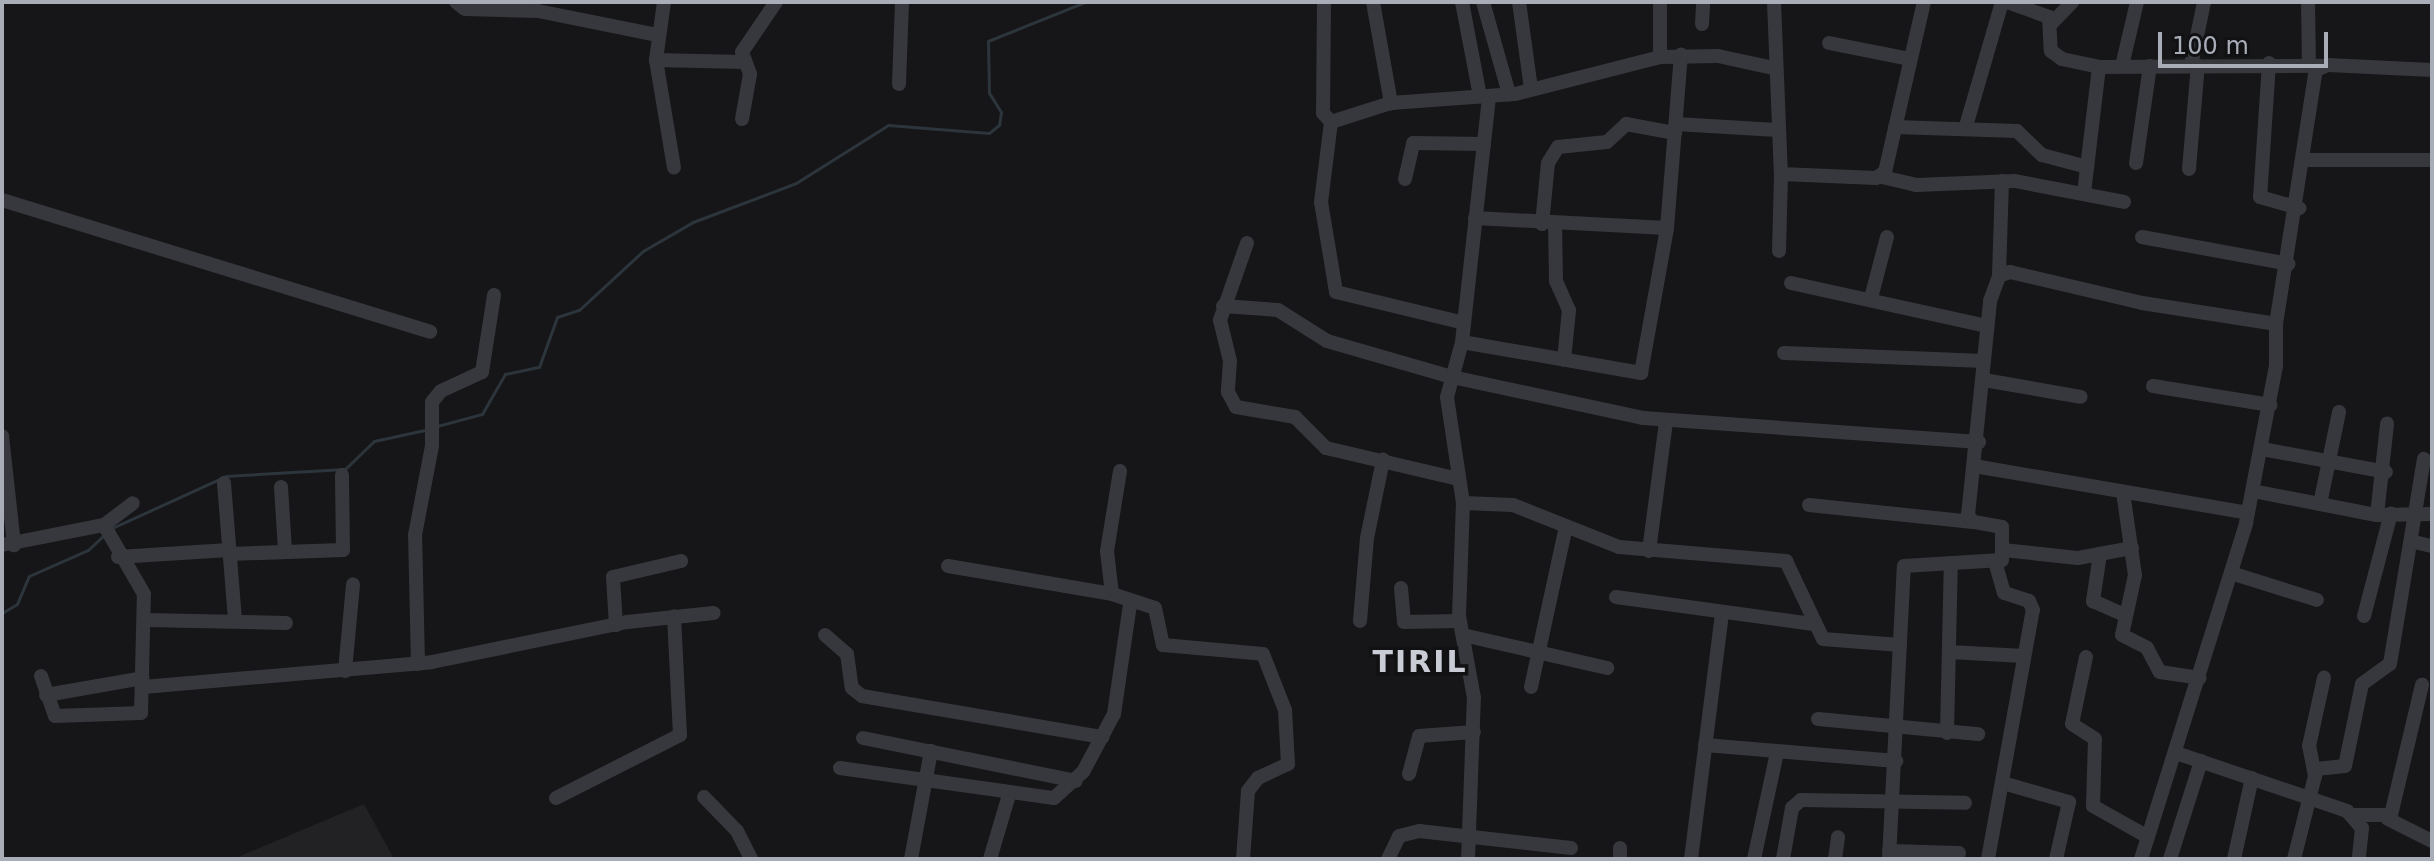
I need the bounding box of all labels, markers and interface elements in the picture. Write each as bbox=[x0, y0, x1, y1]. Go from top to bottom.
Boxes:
scale bar bbox=[2162, 16, 2332, 66]
text: 100 m bbox=[2172, 32, 2249, 60]
district label: TIRIL bbox=[1372, 644, 1468, 680]

